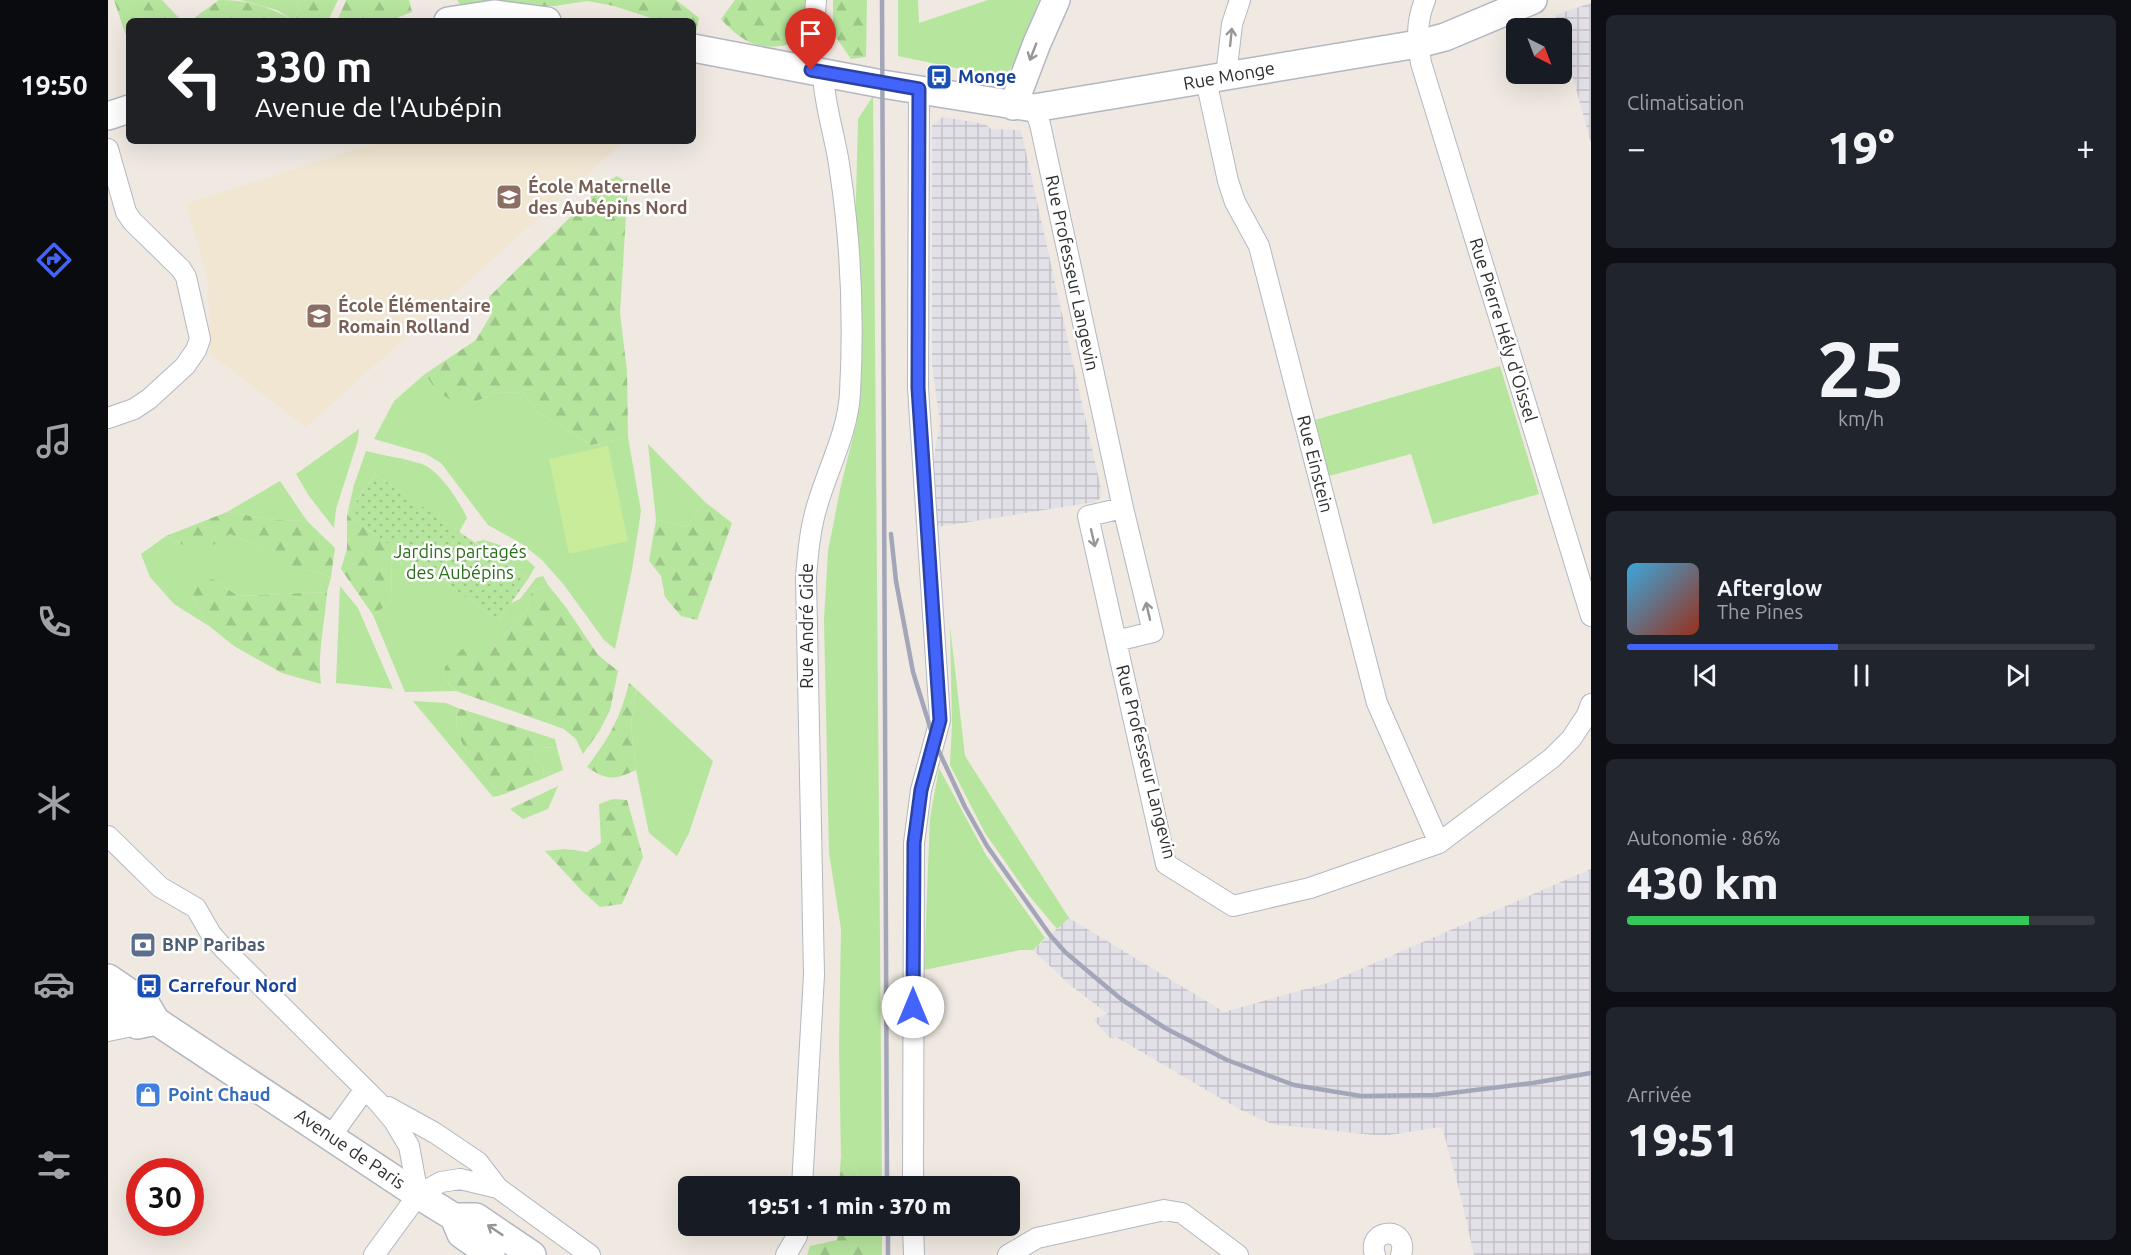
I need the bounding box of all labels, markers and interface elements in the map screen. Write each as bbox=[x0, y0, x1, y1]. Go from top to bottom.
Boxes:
pin bbox=[785, 8, 836, 70]
icon: arrive bbox=[794, 17, 827, 50]
north arrow bbox=[1506, 18, 1572, 84]
map controls bbox=[1506, 18, 1572, 84]
one-way arrow bbox=[1225, 28, 1236, 48]
icon: left bbox=[156, 42, 234, 120]
text: 330 m bbox=[255, 43, 372, 90]
one-way arrow bbox=[1027, 43, 1038, 61]
street label: Rue Monge bbox=[1182, 57, 1276, 93]
bus stop icon: Monge bbox=[924, 62, 954, 92]
place label: Monge bbox=[958, 66, 1016, 86]
text: 19:50 bbox=[20, 70, 88, 100]
text: Climatisation bbox=[1627, 91, 1744, 114]
text: Avenue de l'Aubépin bbox=[255, 92, 502, 122]
text: 19° bbox=[1827, 122, 1895, 173]
text: − bbox=[1627, 129, 1646, 166]
text: + bbox=[2076, 129, 2095, 166]
street label: Rue Professeur Langevin bbox=[1042, 173, 1104, 373]
place label: École Maternelle des Aubépins Nord bbox=[528, 175, 688, 217]
school or university icon: École Maternelle des Aubépins Nord bbox=[494, 182, 524, 212]
street label: Rue Pierre Hély d'Oissel bbox=[1466, 235, 1542, 424]
icon: directions bbox=[33, 239, 75, 281]
place label: École Élémentaire Romain Rolland bbox=[338, 294, 491, 336]
school or university icon: École Élémentaire Romain Rolland bbox=[304, 301, 334, 331]
text: 25 bbox=[1817, 324, 1905, 412]
text: km/h bbox=[1838, 407, 1884, 430]
street label: Rue Einstein bbox=[1294, 413, 1338, 515]
icon: music bbox=[33, 420, 75, 462]
one-way arrow bbox=[1088, 529, 1100, 548]
park label: Jardins partagés des Aubépins bbox=[393, 541, 527, 582]
street label: Rue André Gide bbox=[796, 563, 816, 689]
text: Afterglow bbox=[1717, 575, 1822, 600]
text: The Pines bbox=[1717, 600, 1803, 623]
icon: phone bbox=[33, 601, 75, 643]
one-way arrow bbox=[1142, 602, 1153, 622]
icon: previous bbox=[1689, 659, 1722, 692]
icon: pause bbox=[1845, 659, 1878, 692]
icon: next bbox=[2001, 659, 2034, 692]
street label: Rue Professeur Langevin bbox=[1113, 662, 1181, 861]
icon: climate bbox=[33, 782, 75, 824]
text: Autonomie · 86% bbox=[1627, 826, 1781, 849]
text: 430 km bbox=[1627, 857, 1779, 908]
bank icon: BNP Paribas bbox=[128, 930, 158, 960]
place label: BNP Paribas bbox=[162, 934, 265, 954]
icon: car bbox=[33, 963, 75, 1005]
bus stop icon: Carrefour Nord bbox=[134, 971, 164, 1001]
place label: Carrefour Nord bbox=[168, 975, 297, 995]
position arrow bbox=[881, 975, 945, 1039]
shop icon: Point Chaud bbox=[133, 1080, 163, 1110]
text: Arrivée bbox=[1627, 1083, 1692, 1106]
place label: Point Chaud bbox=[168, 1084, 271, 1104]
street label: Avenue de Paris bbox=[292, 1104, 409, 1192]
text: 19:51 bbox=[1627, 1114, 1740, 1165]
icon: filters bbox=[33, 1144, 75, 1186]
speed limit sign: 30 bbox=[126, 1158, 204, 1236]
text: 19:51 · 1 min · 370 m bbox=[747, 1193, 951, 1218]
one-way arrow bbox=[487, 1224, 504, 1236]

